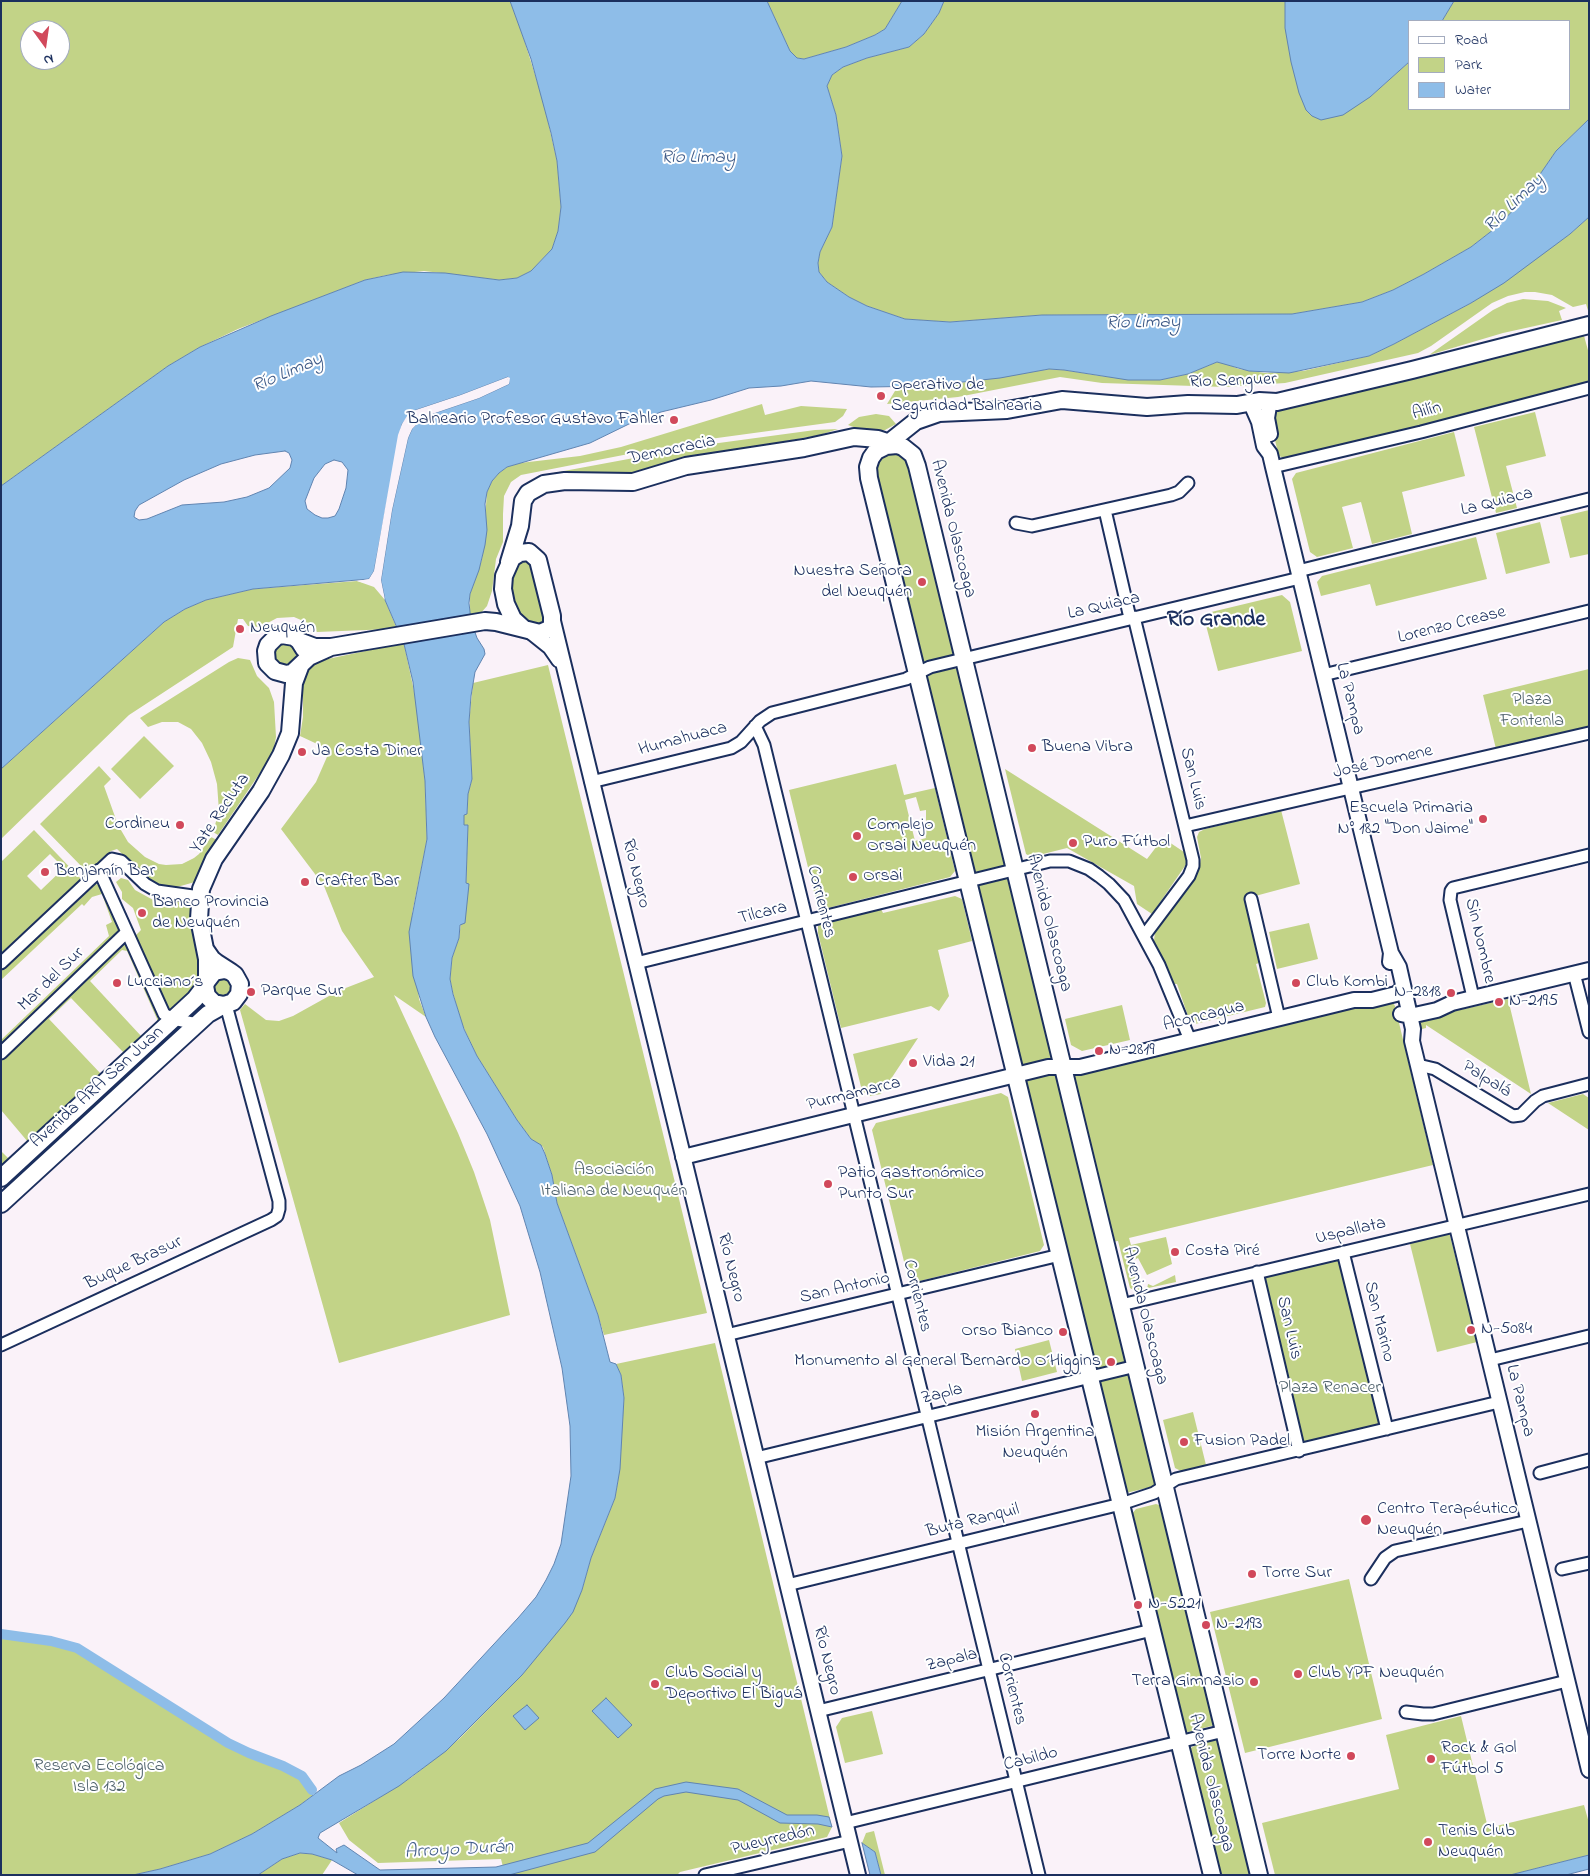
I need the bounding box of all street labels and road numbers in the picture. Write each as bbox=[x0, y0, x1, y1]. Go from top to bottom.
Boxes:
street label: Río Senguer bbox=[1189, 370, 1277, 394]
street label: Ailín bbox=[1410, 398, 1444, 426]
street label: Democracia bbox=[626, 431, 718, 471]
street label: Avenida Olascoaga bbox=[924, 458, 980, 600]
street label: La Quiaca bbox=[1459, 484, 1535, 522]
street label: La Quiaca bbox=[1066, 588, 1142, 626]
street label: Lorenzo Crease bbox=[1396, 602, 1508, 650]
street label: La Pampa bbox=[1330, 661, 1368, 737]
street label: Humahuaca bbox=[636, 718, 730, 762]
street label: José Domene bbox=[1331, 741, 1435, 785]
street label: San Luis bbox=[1174, 745, 1210, 813]
street label: Yate Recluta bbox=[186, 770, 256, 858]
street label: Río Negro bbox=[616, 837, 654, 911]
street label: Avenida Olascoaga bbox=[1020, 852, 1076, 994]
street label: Corrientes bbox=[801, 864, 839, 940]
street label: Sin Nombre bbox=[1459, 896, 1499, 986]
street label: Tilcara bbox=[736, 898, 790, 930]
street label: Mar del Sur bbox=[14, 943, 90, 1017]
street label: Aconcagua bbox=[1161, 996, 1247, 1038]
street label: Avenida ARA San Juan bbox=[27, 1022, 169, 1154]
street label: Palpalá bbox=[1457, 1057, 1515, 1103]
street label: Purmamarca bbox=[805, 1073, 903, 1117]
street label: Uspallata bbox=[1314, 1213, 1388, 1251]
street label: Río Negro bbox=[711, 1231, 749, 1305]
street label: Buque Brasur bbox=[82, 1232, 186, 1296]
street label: Avenida Olascoaga bbox=[1116, 1245, 1172, 1387]
street label: Corrientes bbox=[897, 1258, 935, 1334]
street label: San Antonio bbox=[798, 1268, 892, 1310]
street label: San Marino bbox=[1358, 1279, 1398, 1365]
street label: San Luis bbox=[1270, 1294, 1306, 1362]
street label: La Pampa bbox=[1500, 1363, 1538, 1439]
street label: Zapla bbox=[919, 1379, 965, 1411]
street label: Buta Ranquil bbox=[924, 1500, 1022, 1544]
street label: Río Negro bbox=[807, 1624, 845, 1698]
street label: Zapala bbox=[924, 1644, 980, 1678]
street label: Corrientes bbox=[992, 1651, 1030, 1727]
street label: Avenida Olascoaga bbox=[1182, 1712, 1238, 1854]
street label: Cabildo bbox=[1002, 1743, 1060, 1777]
street label: Pueyrredón bbox=[729, 1821, 817, 1861]

